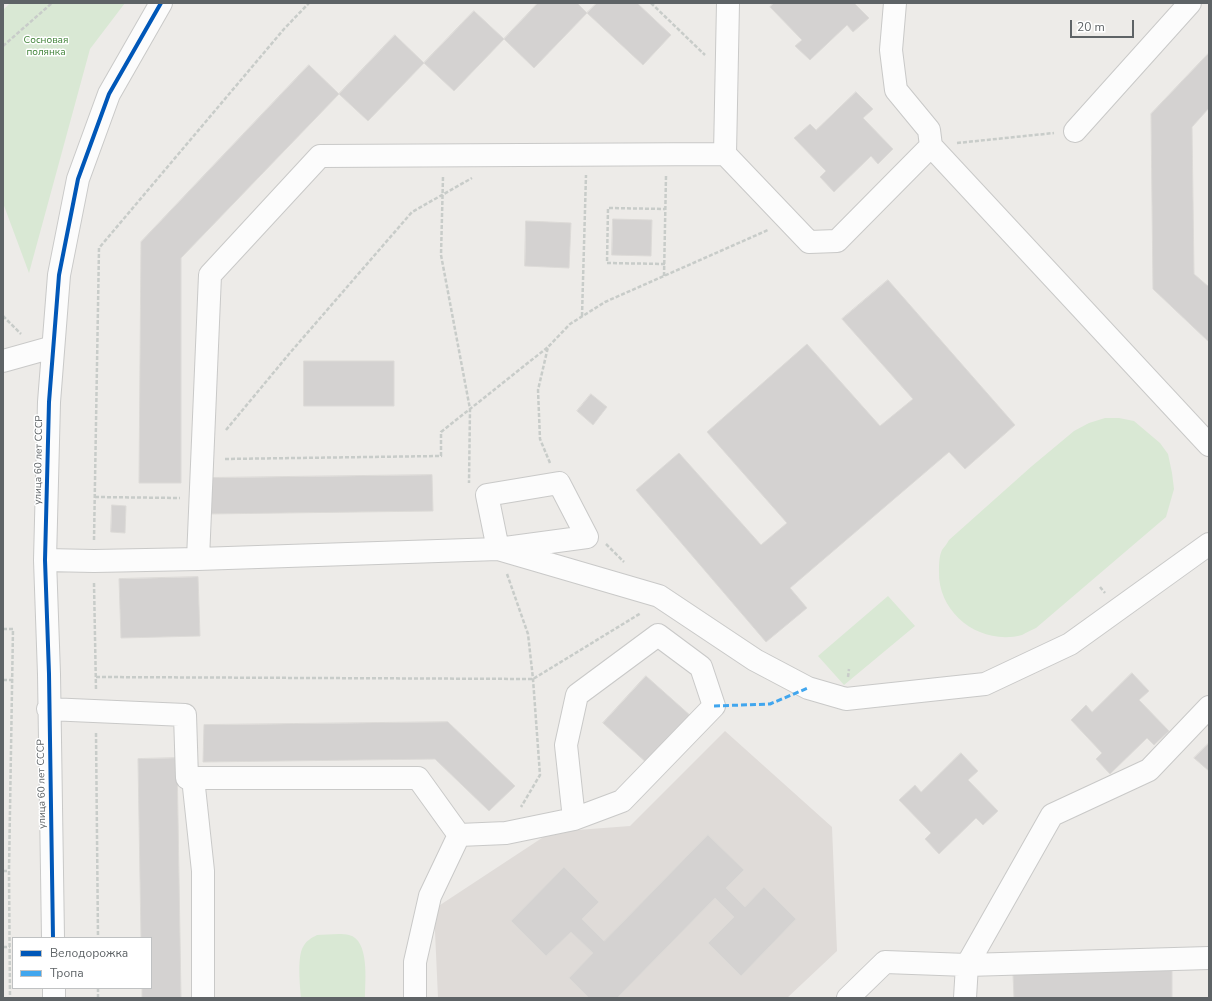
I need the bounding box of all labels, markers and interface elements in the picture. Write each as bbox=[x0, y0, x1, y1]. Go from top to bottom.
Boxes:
scale bar bbox=[1072, 12, 1136, 38]
text: 20 m bbox=[1077, 19, 1105, 35]
park label: Сосновая полянка bbox=[24, 35, 68, 58]
street label: улица 60 лет СССР bbox=[32, 415, 46, 505]
street label: улица 60 лет СССР bbox=[35, 739, 49, 829]
legend bbox=[12, 937, 152, 989]
text: Велодорожка bbox=[50, 945, 128, 961]
text: Тропа bbox=[50, 965, 84, 981]

